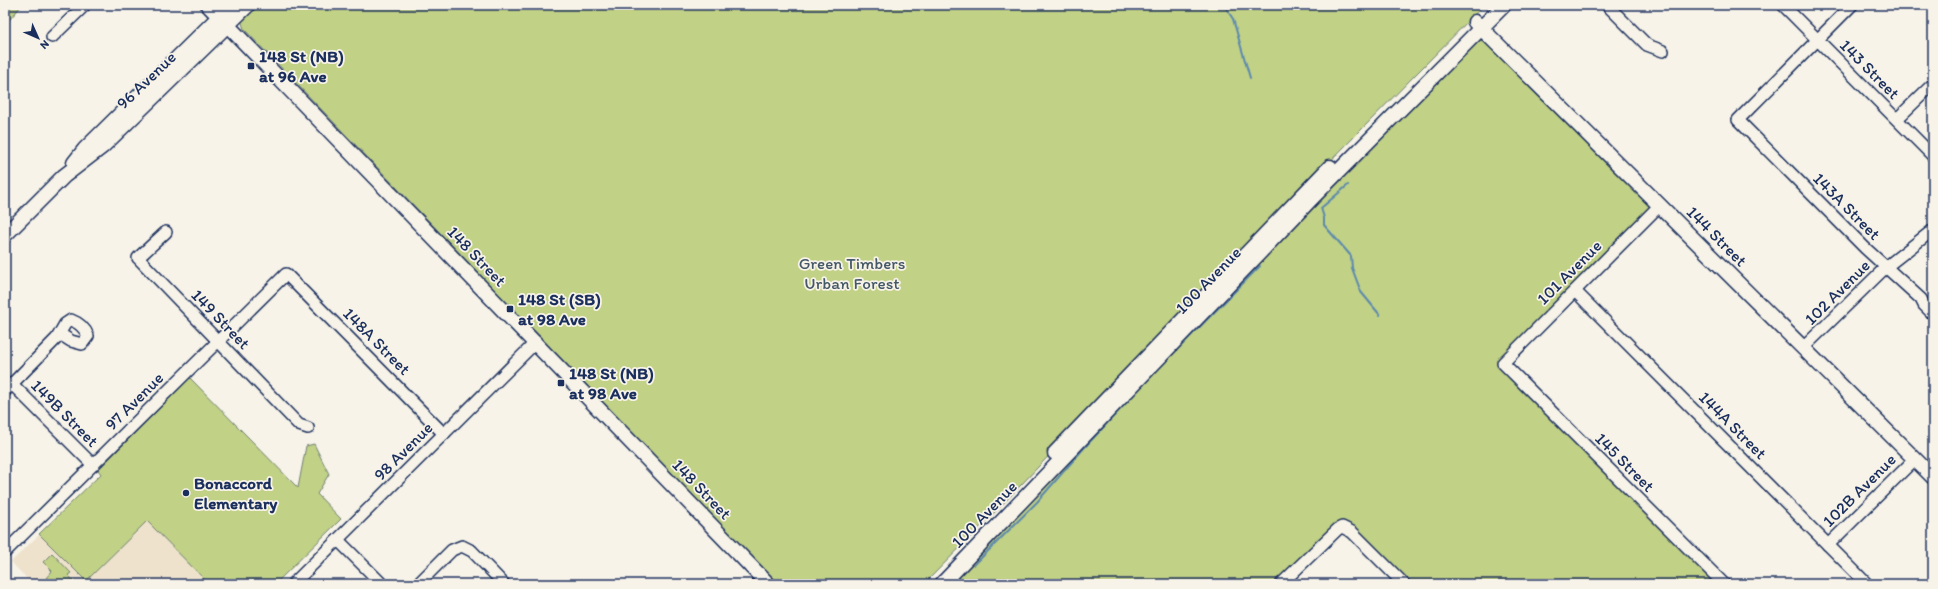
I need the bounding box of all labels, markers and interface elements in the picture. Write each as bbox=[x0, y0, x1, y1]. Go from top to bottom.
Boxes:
north arrow bbox=[18, 18, 58, 58]
street label: 143 Street bbox=[1836, 35, 1904, 103]
text: N bbox=[37, 37, 52, 52]
place label: 148 St (NB) at 96 Ave bbox=[259, 46, 344, 86]
street label: 96 Avenue bbox=[112, 47, 180, 113]
marker: 148 St (NB) at 96 Ave bbox=[246, 61, 256, 71]
street label: 143A Street bbox=[1809, 168, 1885, 244]
street label: 144 Street bbox=[1683, 202, 1751, 270]
street label: 148 Street bbox=[443, 222, 511, 290]
street label: 101 Avenue bbox=[1533, 236, 1605, 308]
street label: 100 Avenue bbox=[1171, 242, 1245, 318]
park label: Green Timbers Urban Forest bbox=[799, 253, 905, 293]
street label: 102 Avenue bbox=[1800, 255, 1874, 329]
street label: 149 Street bbox=[187, 285, 255, 353]
place label: 148 St (SB) at 98 Ave bbox=[518, 289, 601, 329]
street label: 148A Street bbox=[339, 303, 415, 379]
marker: 148 St (SB) at 98 Ave bbox=[505, 304, 515, 314]
place label: 148 St (NB) at 98 Ave bbox=[569, 363, 654, 403]
street label: 97 Avenue bbox=[101, 368, 167, 434]
street label: 149B Street bbox=[27, 375, 103, 451]
marker: 148 St (NB) at 98 Ave bbox=[556, 378, 566, 388]
street label: 144A Street bbox=[1695, 387, 1771, 463]
street label: 98 Avenue bbox=[369, 417, 437, 485]
street label: 145 Street bbox=[1591, 428, 1659, 496]
street label: 102B Avenue bbox=[1818, 449, 1900, 531]
street label: 148 Street bbox=[668, 455, 736, 523]
place label: Bonaccord Elementary bbox=[194, 473, 278, 514]
street label: 100 Avenue bbox=[947, 476, 1021, 552]
marker: Bonaccord Elementary bbox=[181, 488, 191, 498]

